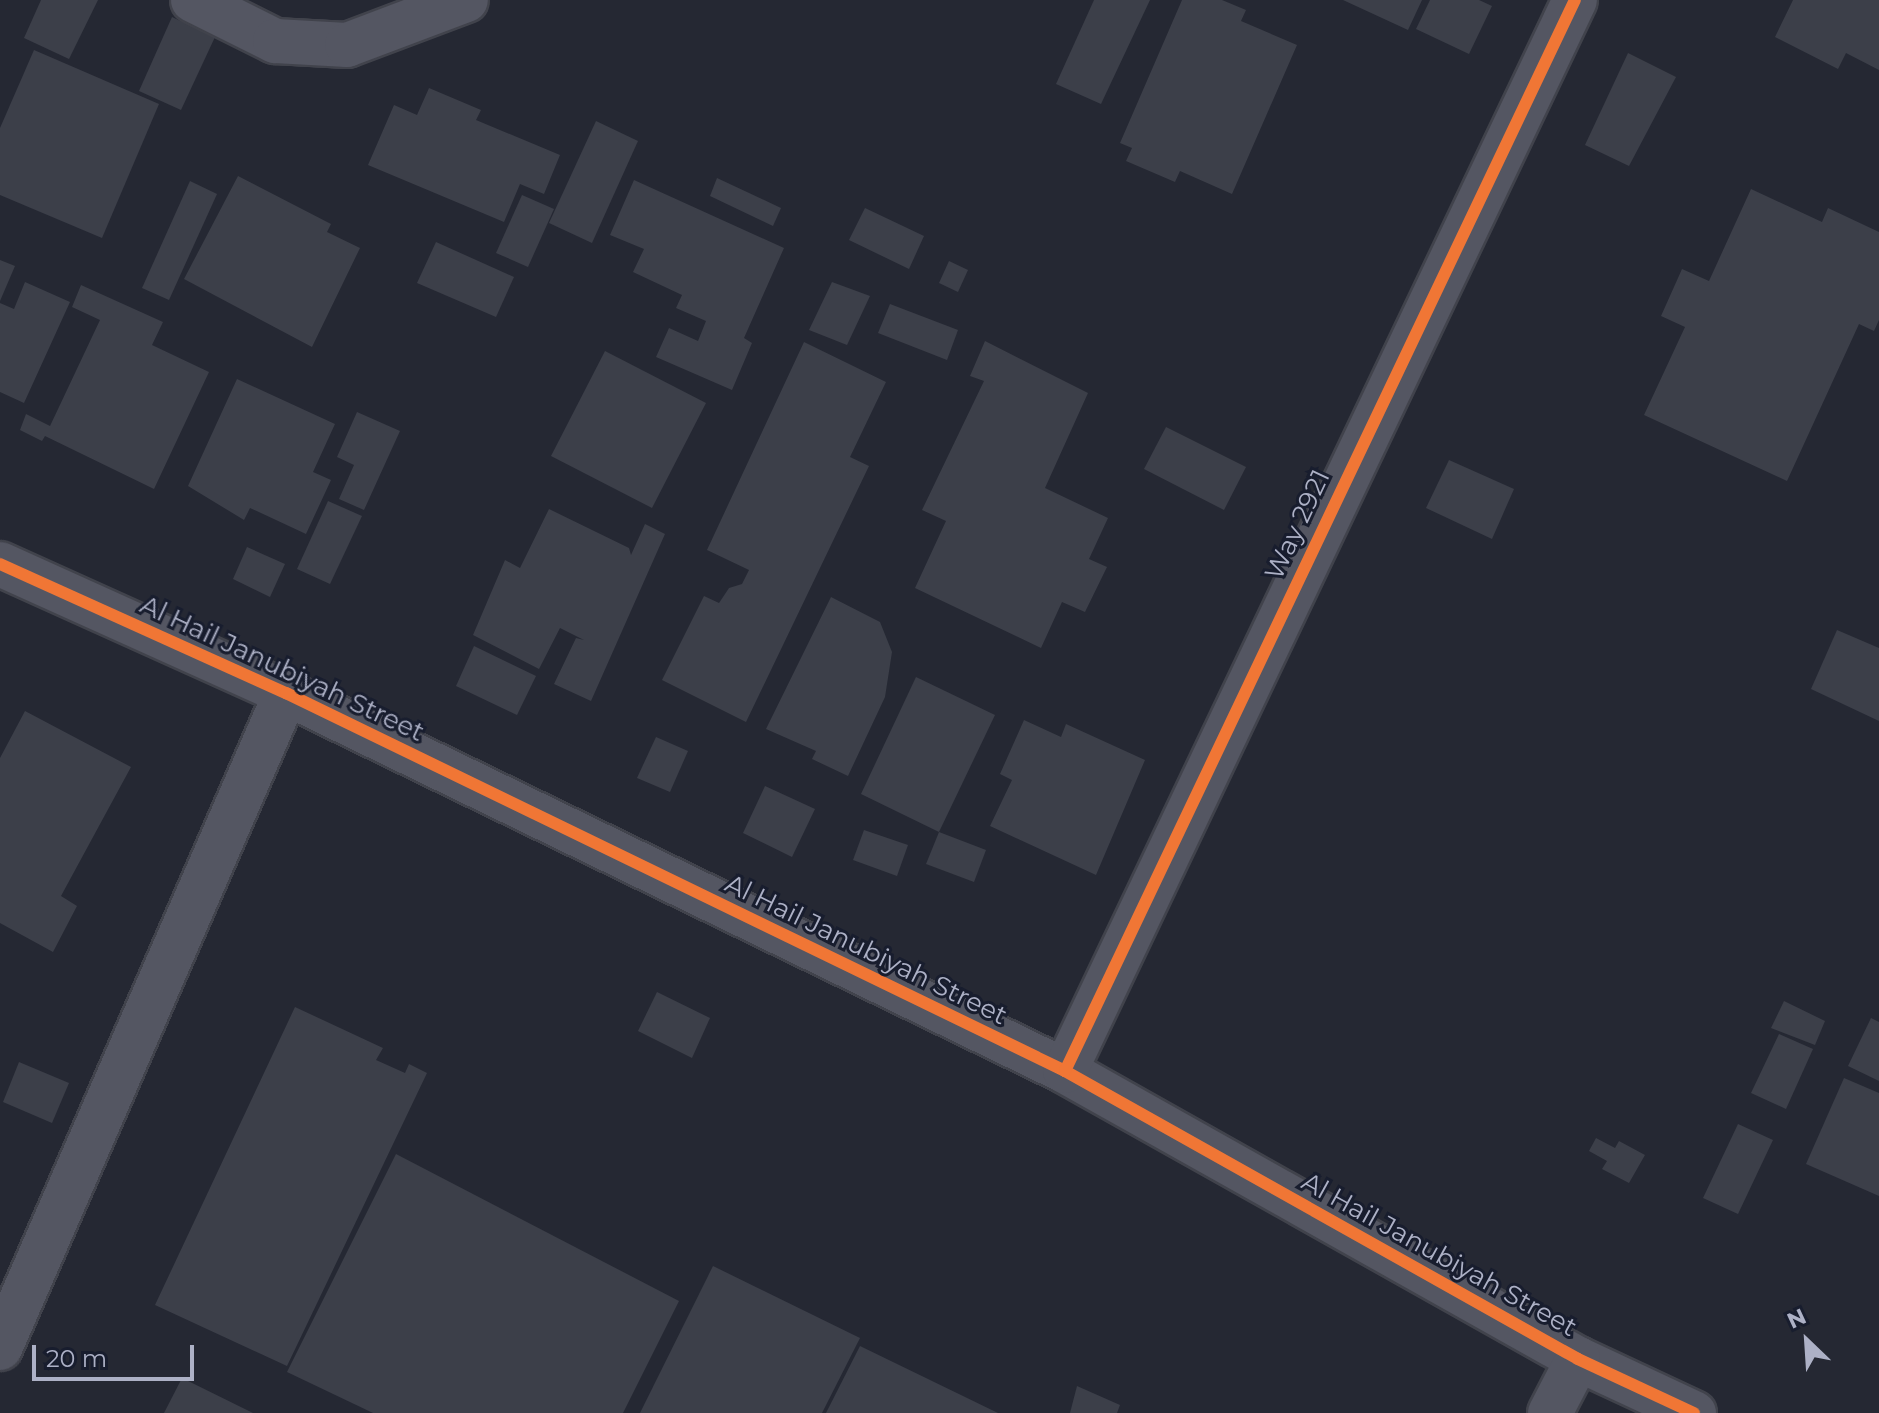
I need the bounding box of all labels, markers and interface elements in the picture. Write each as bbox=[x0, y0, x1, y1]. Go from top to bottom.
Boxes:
street label: Way 2921 bbox=[1259, 465, 1337, 585]
street label: Al Hail Janubiyah Street bbox=[135, 589, 429, 749]
street label: Al Hail Janubiyah Street bbox=[720, 868, 1012, 1032]
street label: Al Hail Janubiyah Street bbox=[1296, 1166, 1582, 1344]
north arrow bbox=[1767, 1301, 1847, 1381]
text: N bbox=[1783, 1303, 1810, 1335]
scale bar bbox=[36, 1329, 198, 1379]
text: 20 m bbox=[46, 1344, 107, 1373]

